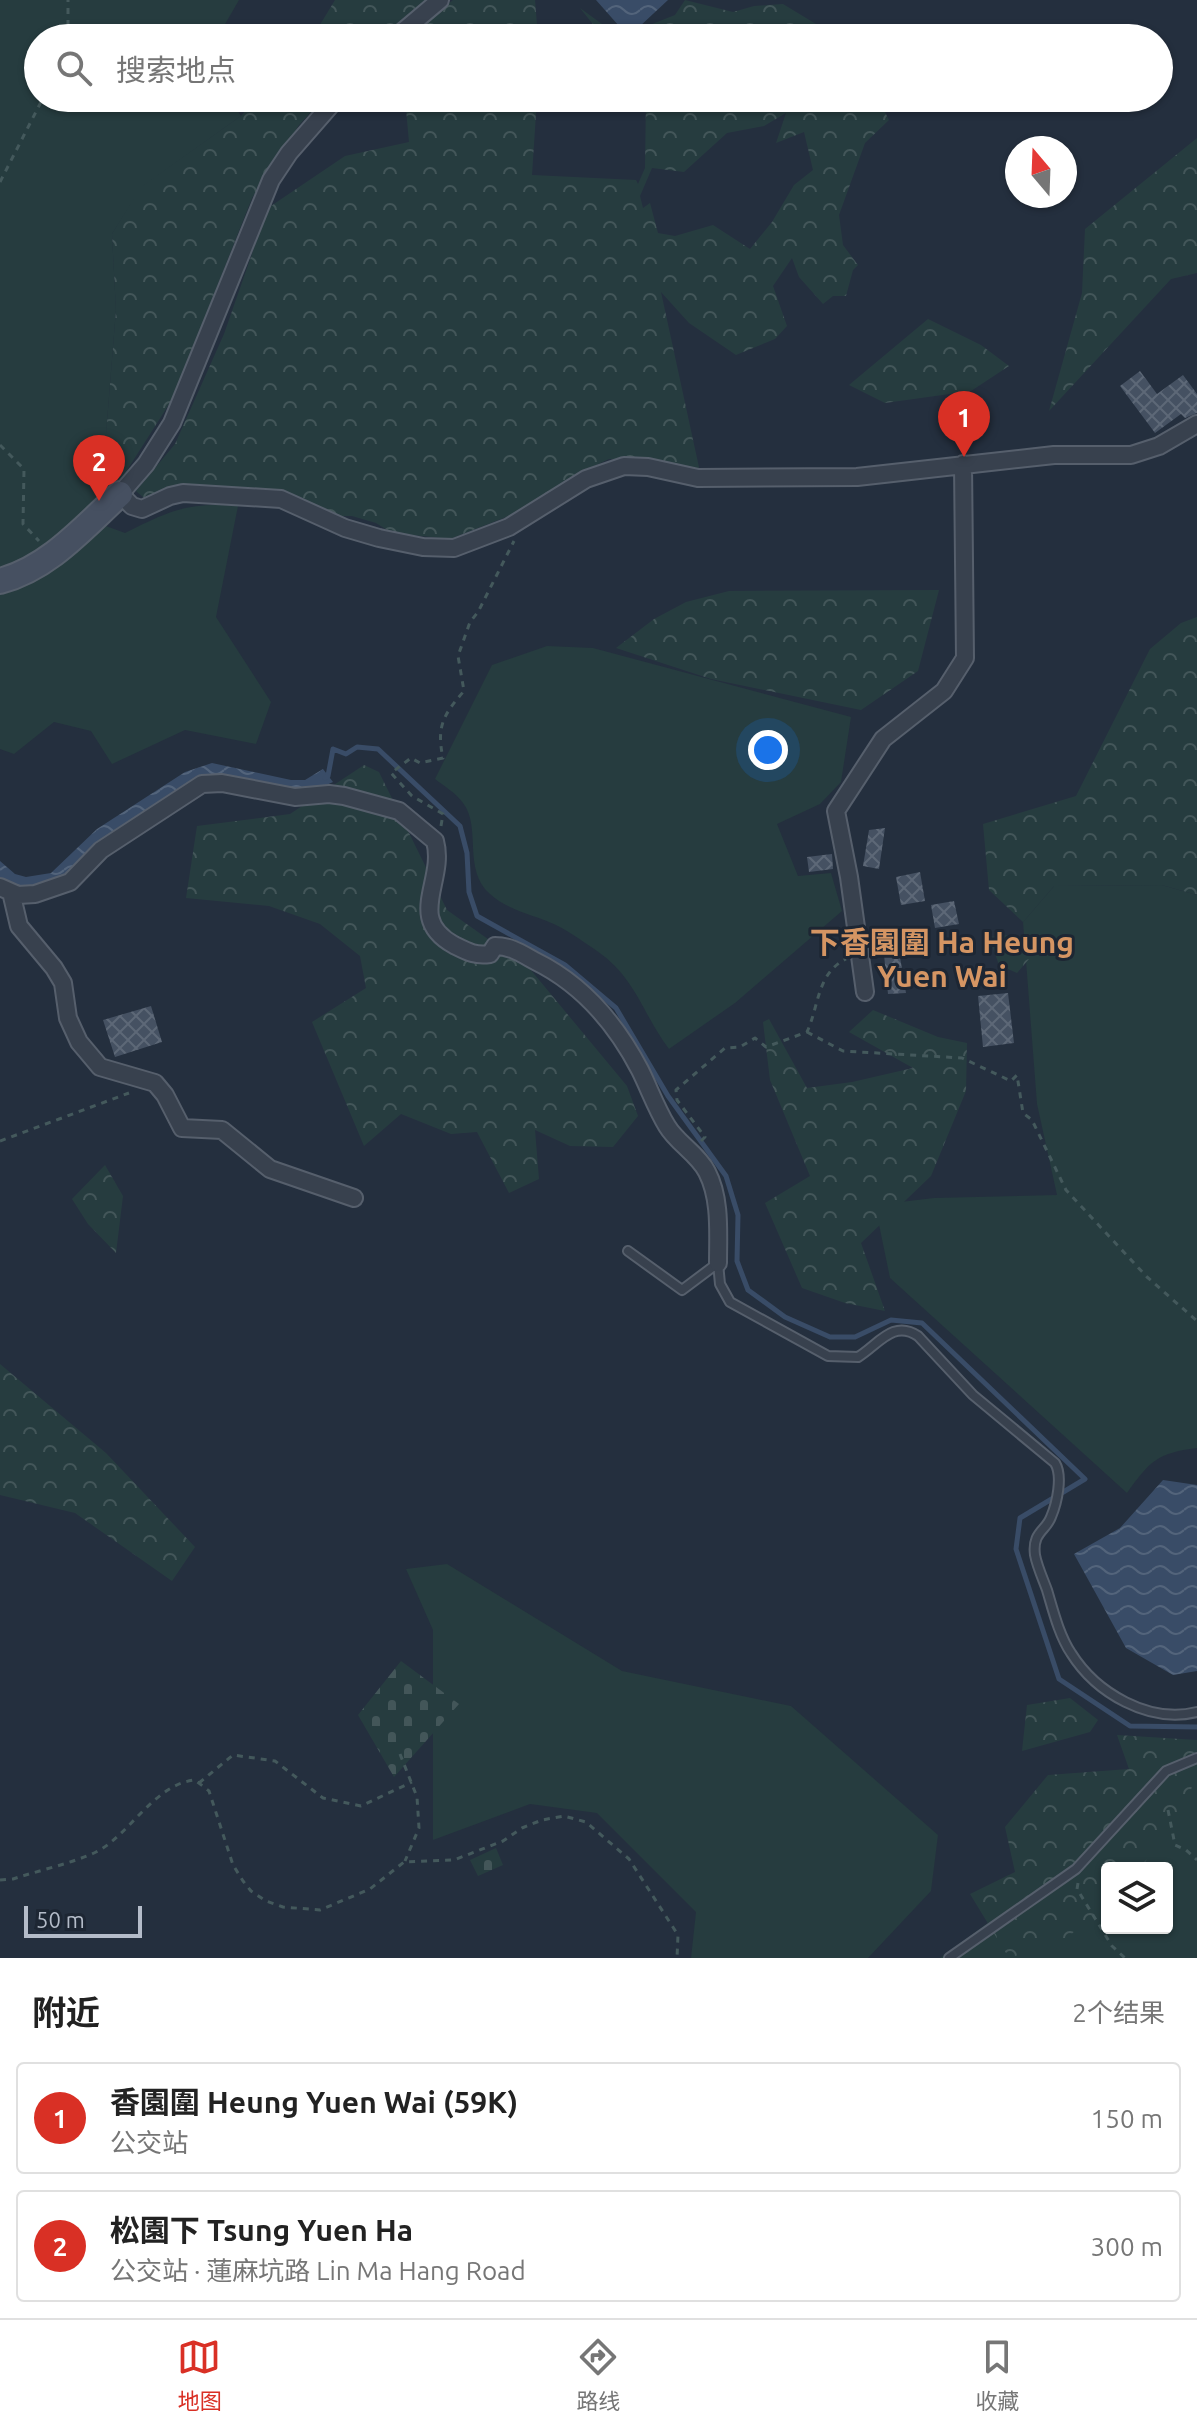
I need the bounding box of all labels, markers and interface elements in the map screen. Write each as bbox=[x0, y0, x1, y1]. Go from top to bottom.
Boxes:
search box bbox=[24, 24, 1173, 112]
icon: search bbox=[52, 46, 96, 90]
text: 搜索地点 bbox=[116, 53, 236, 87]
north arrow bbox=[1005, 136, 1077, 208]
pin: 1 bbox=[938, 391, 990, 457]
pin: 2 bbox=[73, 435, 125, 501]
your location bbox=[748, 730, 788, 770]
district label: 下香園圍 Ha Heung Yuen Wai bbox=[810, 925, 1074, 993]
map controls bbox=[1101, 1862, 1173, 1934]
button: layers bbox=[1101, 1862, 1173, 1934]
scale bar bbox=[24, 1902, 142, 1938]
text: 50 m bbox=[36, 1907, 85, 1932]
text: 附近 bbox=[32, 1993, 100, 2031]
text: 2个结果 bbox=[1072, 1998, 1165, 2027]
text: 香園圍 Heung Yuen Wai (59K) bbox=[110, 2085, 518, 2119]
text: 1 bbox=[53, 2104, 67, 2133]
text: 150 m bbox=[1091, 2104, 1163, 2133]
text: 公交站 bbox=[110, 2128, 188, 2157]
text: 松園下 Tsung Yuen Ha bbox=[110, 2213, 413, 2247]
text: 2 bbox=[53, 2232, 67, 2261]
text: 300 m bbox=[1091, 2232, 1163, 2261]
text: 公交站 · 蓮麻坑路 Lin Ma Hang Road bbox=[110, 2256, 526, 2285]
tab: 地图 bbox=[177, 2335, 222, 2415]
tab: 路线 bbox=[576, 2335, 621, 2415]
tab: 收藏 bbox=[975, 2335, 1020, 2415]

